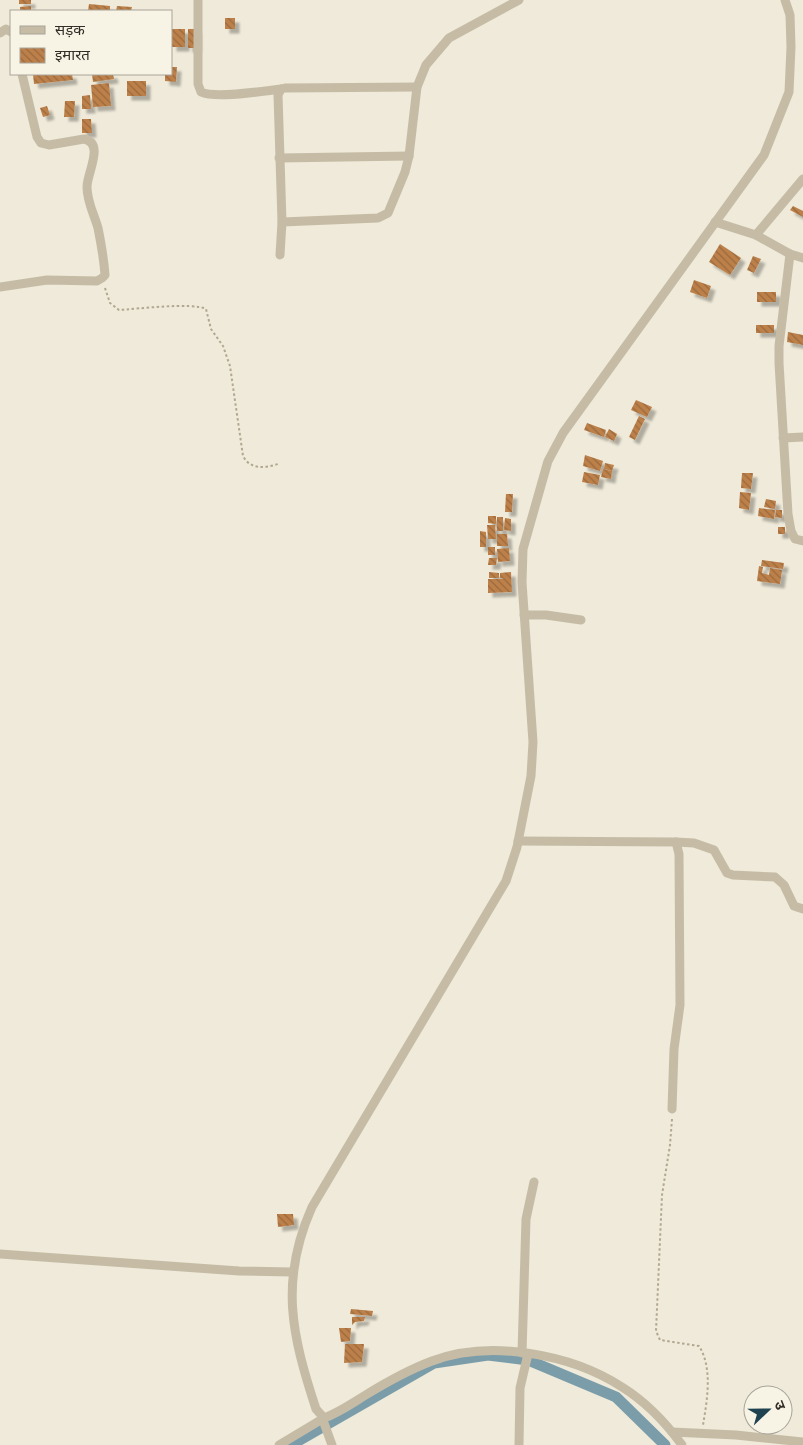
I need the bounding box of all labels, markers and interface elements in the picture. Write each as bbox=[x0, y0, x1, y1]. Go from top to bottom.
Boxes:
legend bbox=[10, 10, 172, 75]
text: सड़क bbox=[55, 23, 85, 38]
text: इमारत bbox=[55, 48, 90, 63]
north arrow bbox=[743, 1385, 793, 1435]
text: उ bbox=[771, 1399, 787, 1413]

